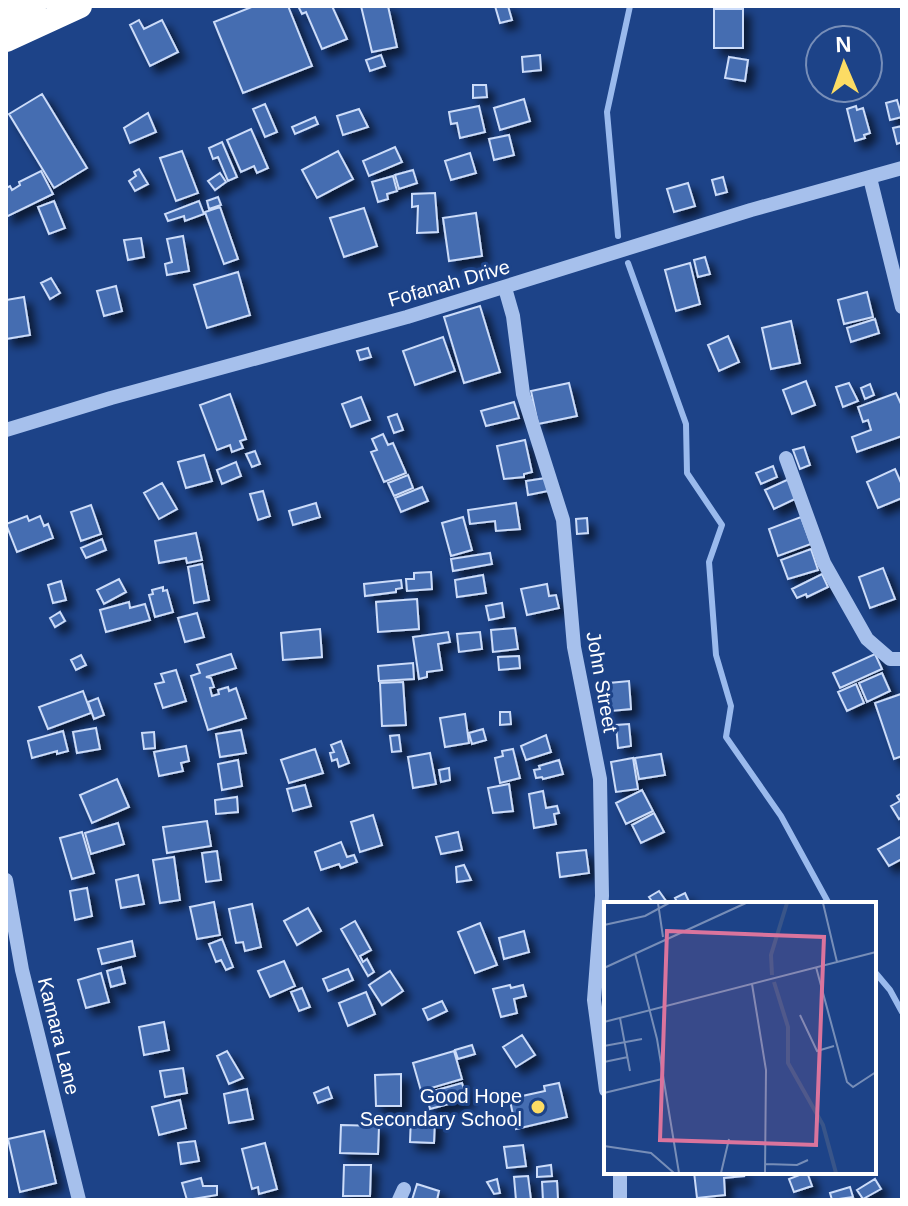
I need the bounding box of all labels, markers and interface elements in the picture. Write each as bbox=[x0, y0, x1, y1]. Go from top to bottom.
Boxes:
north arrow bbox=[804, 24, 884, 104]
text: N bbox=[835, 32, 852, 57]
street label: Fofanah Drive bbox=[386, 255, 512, 311]
street label: John Street bbox=[582, 630, 622, 735]
inset map bbox=[604, 902, 876, 1174]
street label: Kamara Lane bbox=[34, 975, 84, 1097]
place label: Good Hope Secondary School bbox=[360, 1085, 522, 1130]
marker: Good Hope Secondary School bbox=[529, 1098, 547, 1116]

